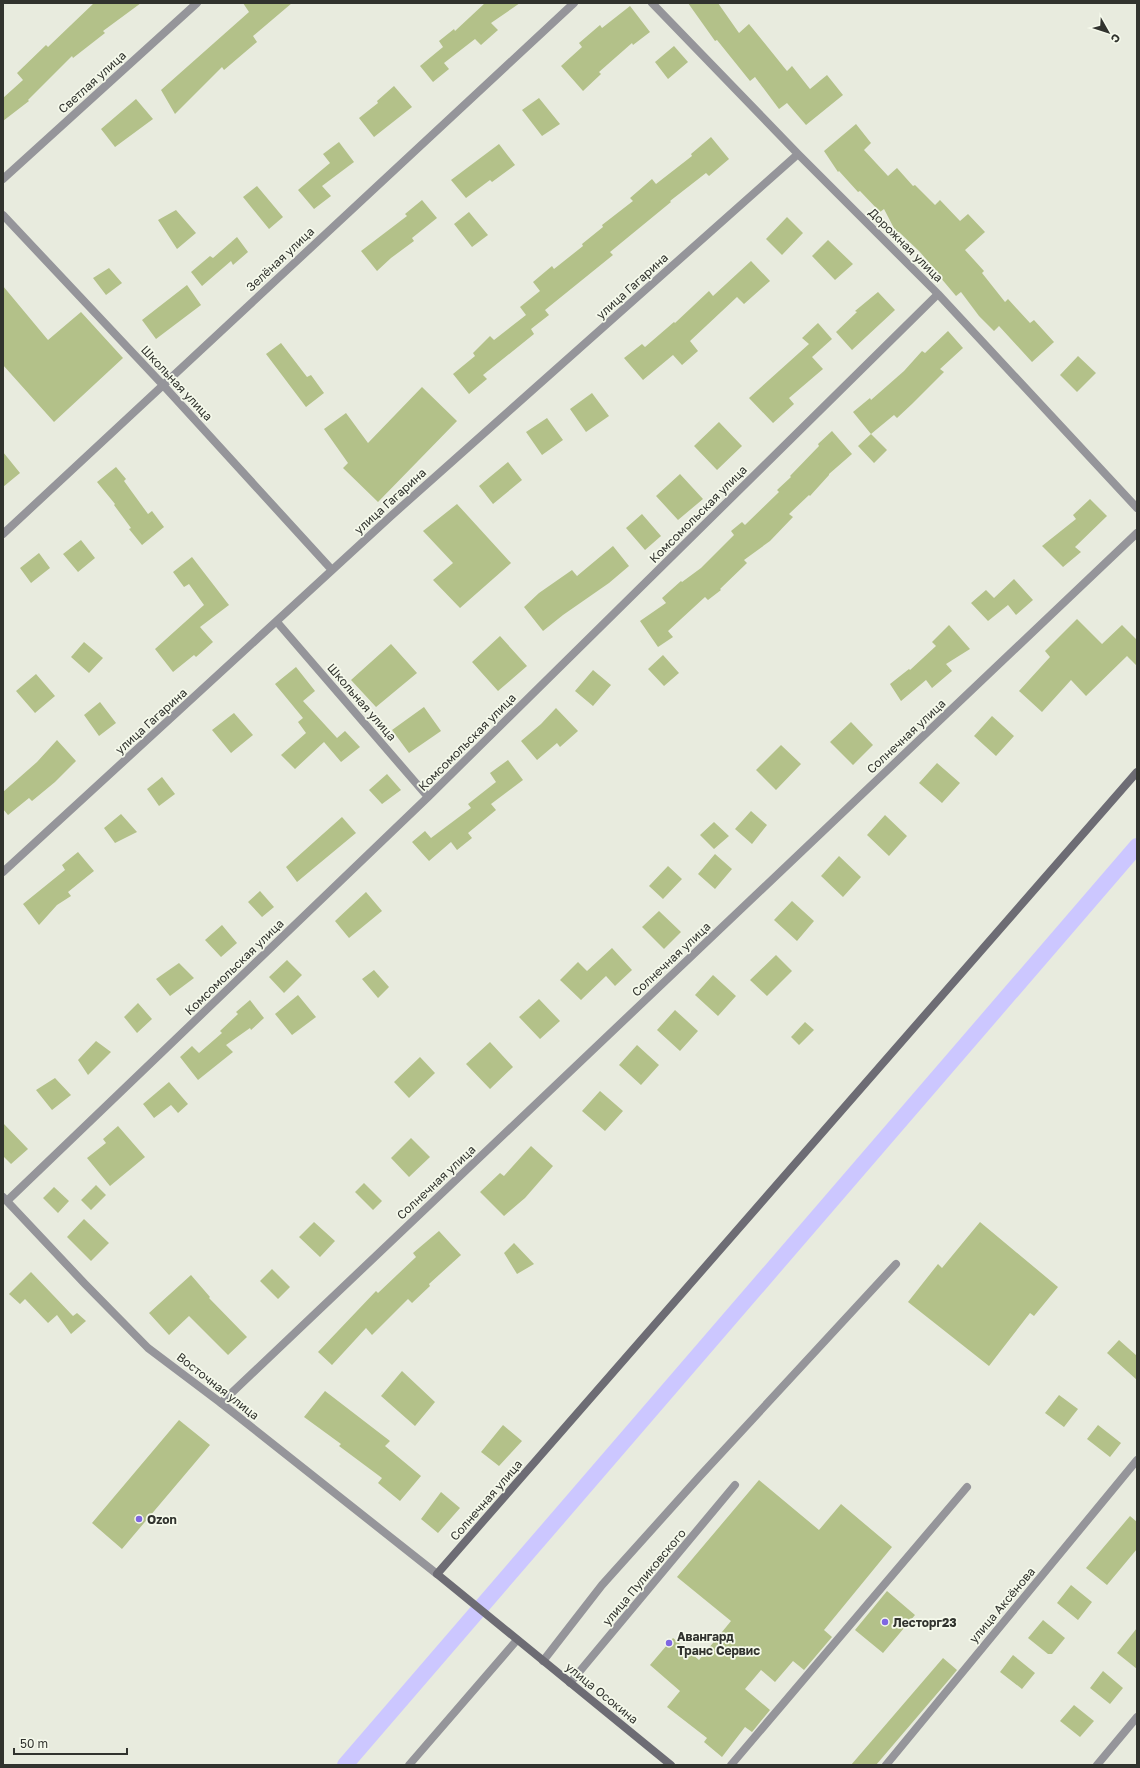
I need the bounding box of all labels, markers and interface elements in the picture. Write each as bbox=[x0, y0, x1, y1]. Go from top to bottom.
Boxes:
north arrow bbox=[1088, 12, 1128, 52]
text: С bbox=[1109, 31, 1124, 46]
street label: Светлая улица bbox=[55, 48, 129, 116]
street label: Дорожная улица bbox=[866, 205, 946, 285]
street label: Зелёная улица bbox=[243, 224, 317, 294]
street label: улица Гагарина bbox=[593, 250, 671, 322]
street label: Школьная улица bbox=[138, 342, 216, 424]
street label: Комсомольская улица bbox=[646, 462, 750, 566]
street label: улица Гагарина bbox=[351, 465, 429, 537]
street label: Школьная улица bbox=[324, 660, 400, 744]
street label: улица Гагарина bbox=[112, 685, 190, 757]
street label: Комсомольская улица bbox=[415, 690, 519, 794]
street label: Солнечная улица bbox=[863, 696, 949, 776]
street label: Комсомольская улица bbox=[181, 916, 287, 1018]
street label: Солнечная улица bbox=[628, 919, 714, 999]
street label: Солнечная улица bbox=[393, 1142, 479, 1222]
street label: Восточная улица bbox=[174, 1349, 262, 1423]
street label: Солнечная улица bbox=[447, 1456, 525, 1544]
place label: Ozon bbox=[147, 1512, 177, 1527]
marker: Ozon bbox=[134, 1514, 144, 1524]
street label: улица Пуликовского bbox=[599, 1526, 689, 1628]
street label: улица Аксёнова bbox=[966, 1564, 1038, 1646]
place label: Лесторг23 bbox=[893, 1615, 957, 1630]
marker: Лесторг23 bbox=[880, 1617, 890, 1627]
place label: Авангард Транс Сервис bbox=[677, 1629, 760, 1658]
marker: Авангард Транс Сервис bbox=[664, 1638, 674, 1648]
street label: улица Осокина bbox=[563, 1659, 641, 1727]
scale bar bbox=[14, 1730, 127, 1756]
text: 50 m bbox=[20, 1736, 48, 1751]

